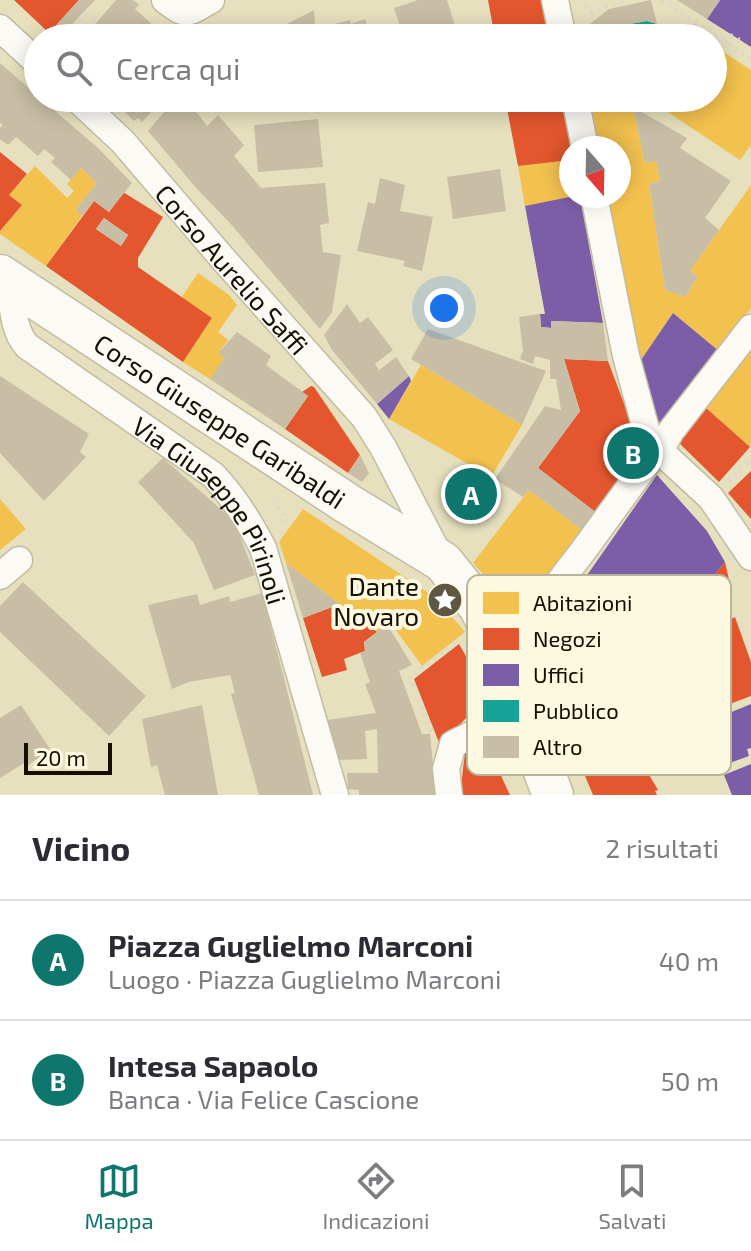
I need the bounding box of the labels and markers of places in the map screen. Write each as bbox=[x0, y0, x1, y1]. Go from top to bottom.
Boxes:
pin: B bbox=[607, 423, 659, 483]
pin: A bbox=[445, 464, 497, 524]
place label: Dante Novaro bbox=[333, 570, 419, 631]
place icon: Dante Novaro bbox=[426, 581, 464, 619]

